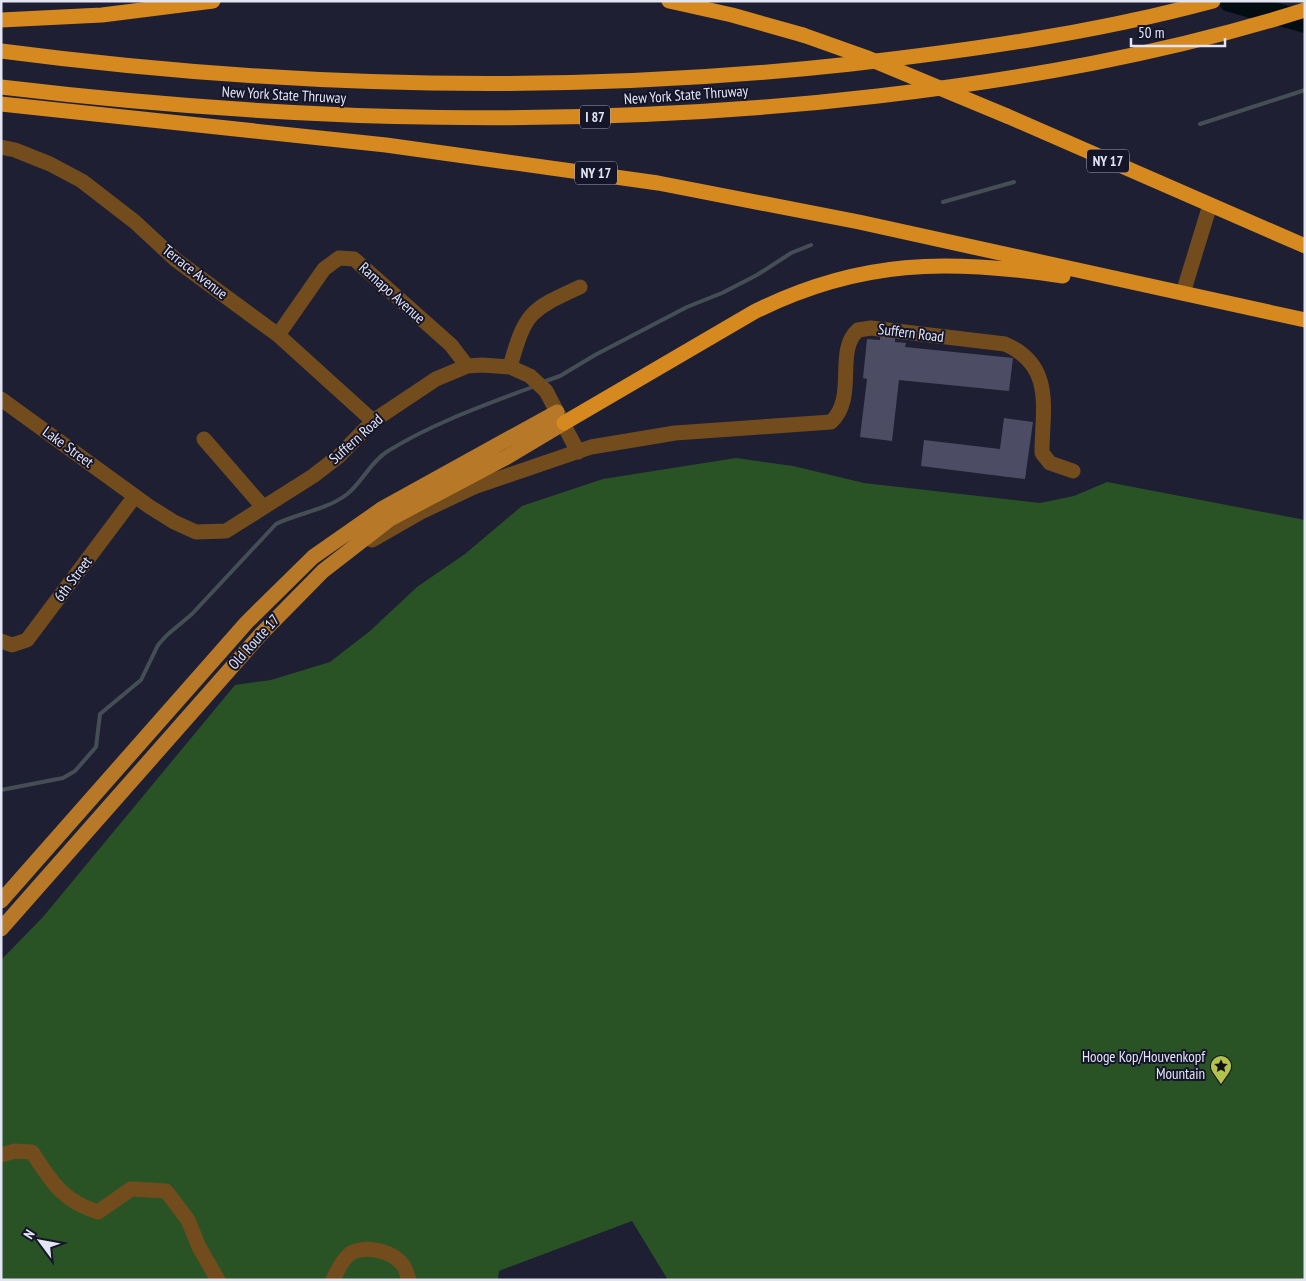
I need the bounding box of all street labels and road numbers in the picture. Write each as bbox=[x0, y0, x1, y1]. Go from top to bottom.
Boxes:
street label: New York State Thruway bbox=[623, 81, 749, 108]
street label: New York State Thruway bbox=[221, 82, 347, 107]
road number: I 87 bbox=[580, 105, 610, 128]
road number: NY 17 bbox=[1087, 150, 1129, 172]
road number: NY 17 bbox=[575, 162, 617, 184]
street label: Terrace Avenue bbox=[159, 240, 232, 303]
street label: Ramapo Avenue bbox=[355, 258, 429, 327]
street label: Suffern Road bbox=[877, 319, 945, 346]
street label: Suffern Road bbox=[325, 409, 387, 468]
street label: Lake Street bbox=[39, 422, 97, 471]
street label: 6th Street bbox=[49, 552, 96, 605]
street label: Old Route 17 bbox=[224, 610, 283, 673]

